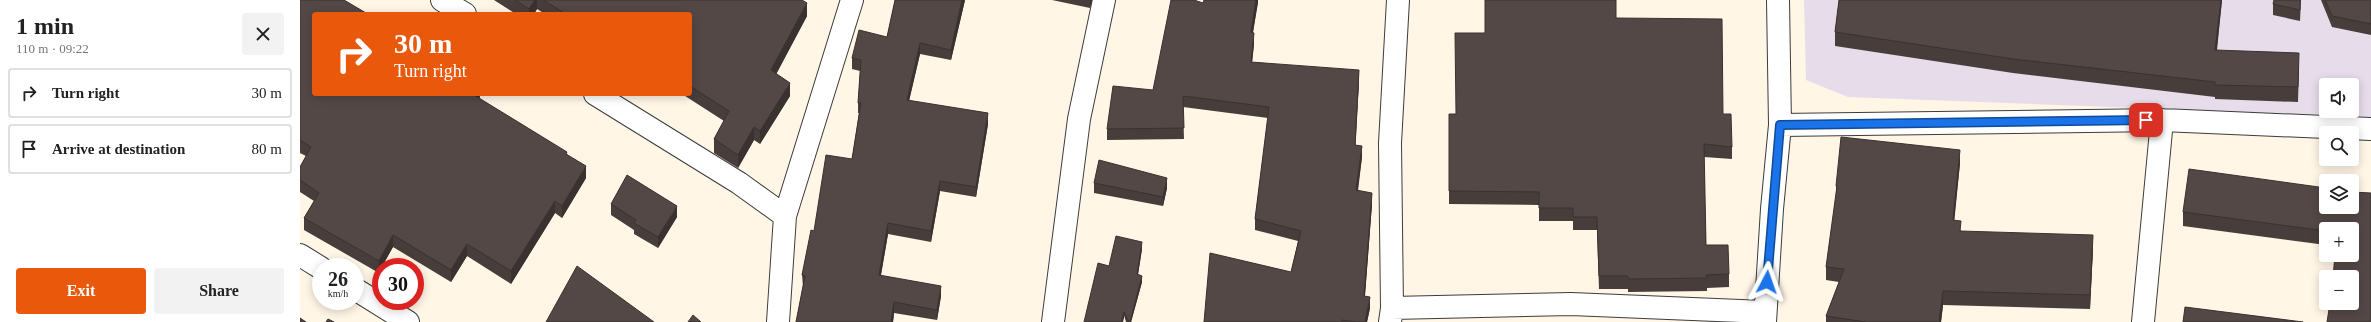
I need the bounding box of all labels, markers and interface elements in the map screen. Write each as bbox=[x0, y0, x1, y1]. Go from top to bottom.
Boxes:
text: 1 min bbox=[16, 13, 74, 39]
button: close bbox=[242, 13, 284, 55]
icon: right bbox=[328, 28, 380, 80]
text: 30 m bbox=[394, 28, 452, 59]
text: 110 m · 09:22 bbox=[16, 41, 89, 56]
text: Turn right bbox=[394, 61, 467, 81]
map controls bbox=[2319, 78, 2359, 310]
button: sound bbox=[2319, 78, 2359, 118]
icon: right bbox=[18, 82, 40, 104]
text: Turn right bbox=[52, 85, 119, 101]
text: 30 m bbox=[252, 85, 282, 101]
pin bbox=[2129, 103, 2163, 137]
icon: arrive bbox=[2135, 109, 2157, 131]
button: search bbox=[2319, 126, 2359, 166]
icon: arrive bbox=[18, 138, 40, 160]
text: Arrive at destination bbox=[52, 141, 185, 157]
text: 80 m bbox=[252, 141, 282, 157]
button: layers bbox=[2319, 174, 2359, 214]
button: + bbox=[2319, 222, 2359, 262]
speed limit sign: 30 bbox=[372, 258, 424, 310]
position arrow bbox=[1746, 261, 1788, 303]
button: Exit bbox=[16, 268, 146, 314]
button: Share bbox=[154, 268, 284, 314]
text: 26 bbox=[328, 268, 348, 290]
button: − bbox=[2319, 270, 2359, 310]
text: km/h bbox=[328, 288, 348, 299]

